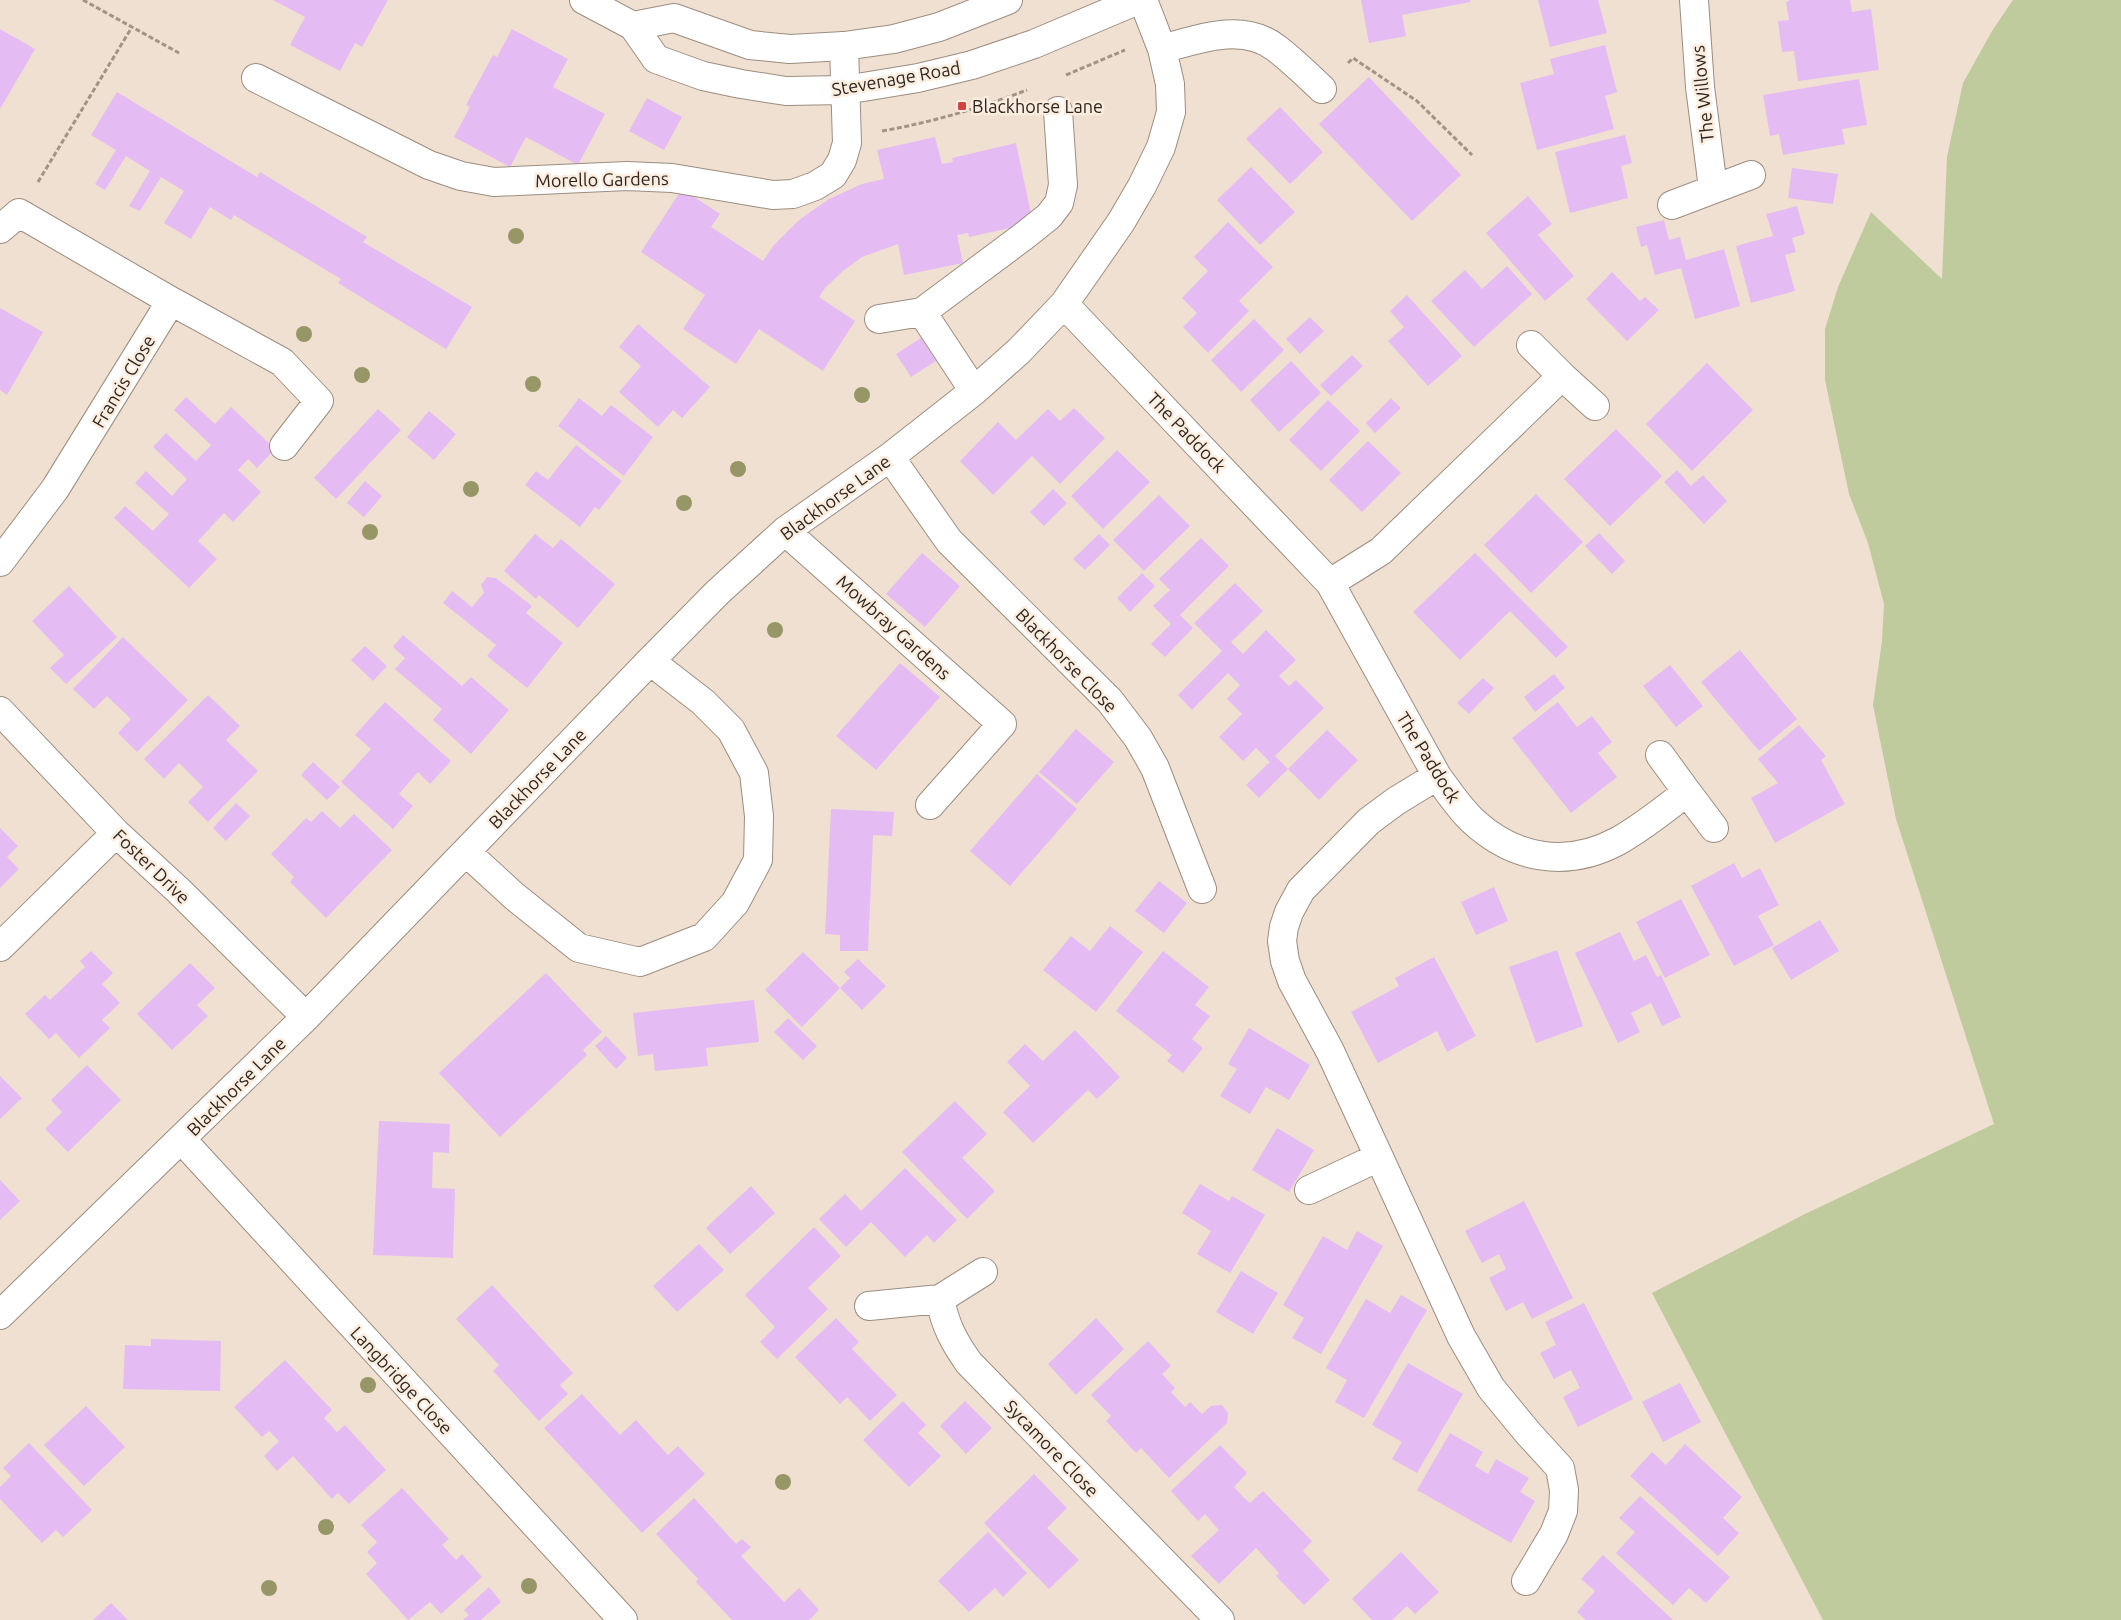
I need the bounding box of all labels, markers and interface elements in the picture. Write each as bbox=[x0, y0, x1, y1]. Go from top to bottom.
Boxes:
street label: The Willows bbox=[1687, 44, 1717, 144]
street label: Stevenage Road bbox=[830, 57, 962, 99]
place label: Blackhorse Lane bbox=[972, 96, 1103, 116]
marker: Blackhorse Lane bbox=[956, 100, 968, 112]
street label: Morello Gardens bbox=[535, 168, 669, 190]
street label: Francis Close bbox=[88, 331, 158, 431]
street label: The Paddock bbox=[1144, 388, 1230, 476]
street label: Blackhorse Lane bbox=[776, 450, 894, 544]
street label: Mowbray Gardens bbox=[833, 571, 955, 683]
street label: Blackhorse Close bbox=[1012, 604, 1122, 716]
street label: The Paddock bbox=[1393, 708, 1465, 806]
street label: Blackhorse Lane bbox=[484, 724, 590, 832]
street label: Foster Drive bbox=[110, 825, 194, 907]
street label: Blackhorse Lane bbox=[183, 1033, 289, 1139]
street label: Langbridge Close bbox=[347, 1322, 457, 1438]
street label: Sycamore Close bbox=[1001, 1396, 1103, 1500]

